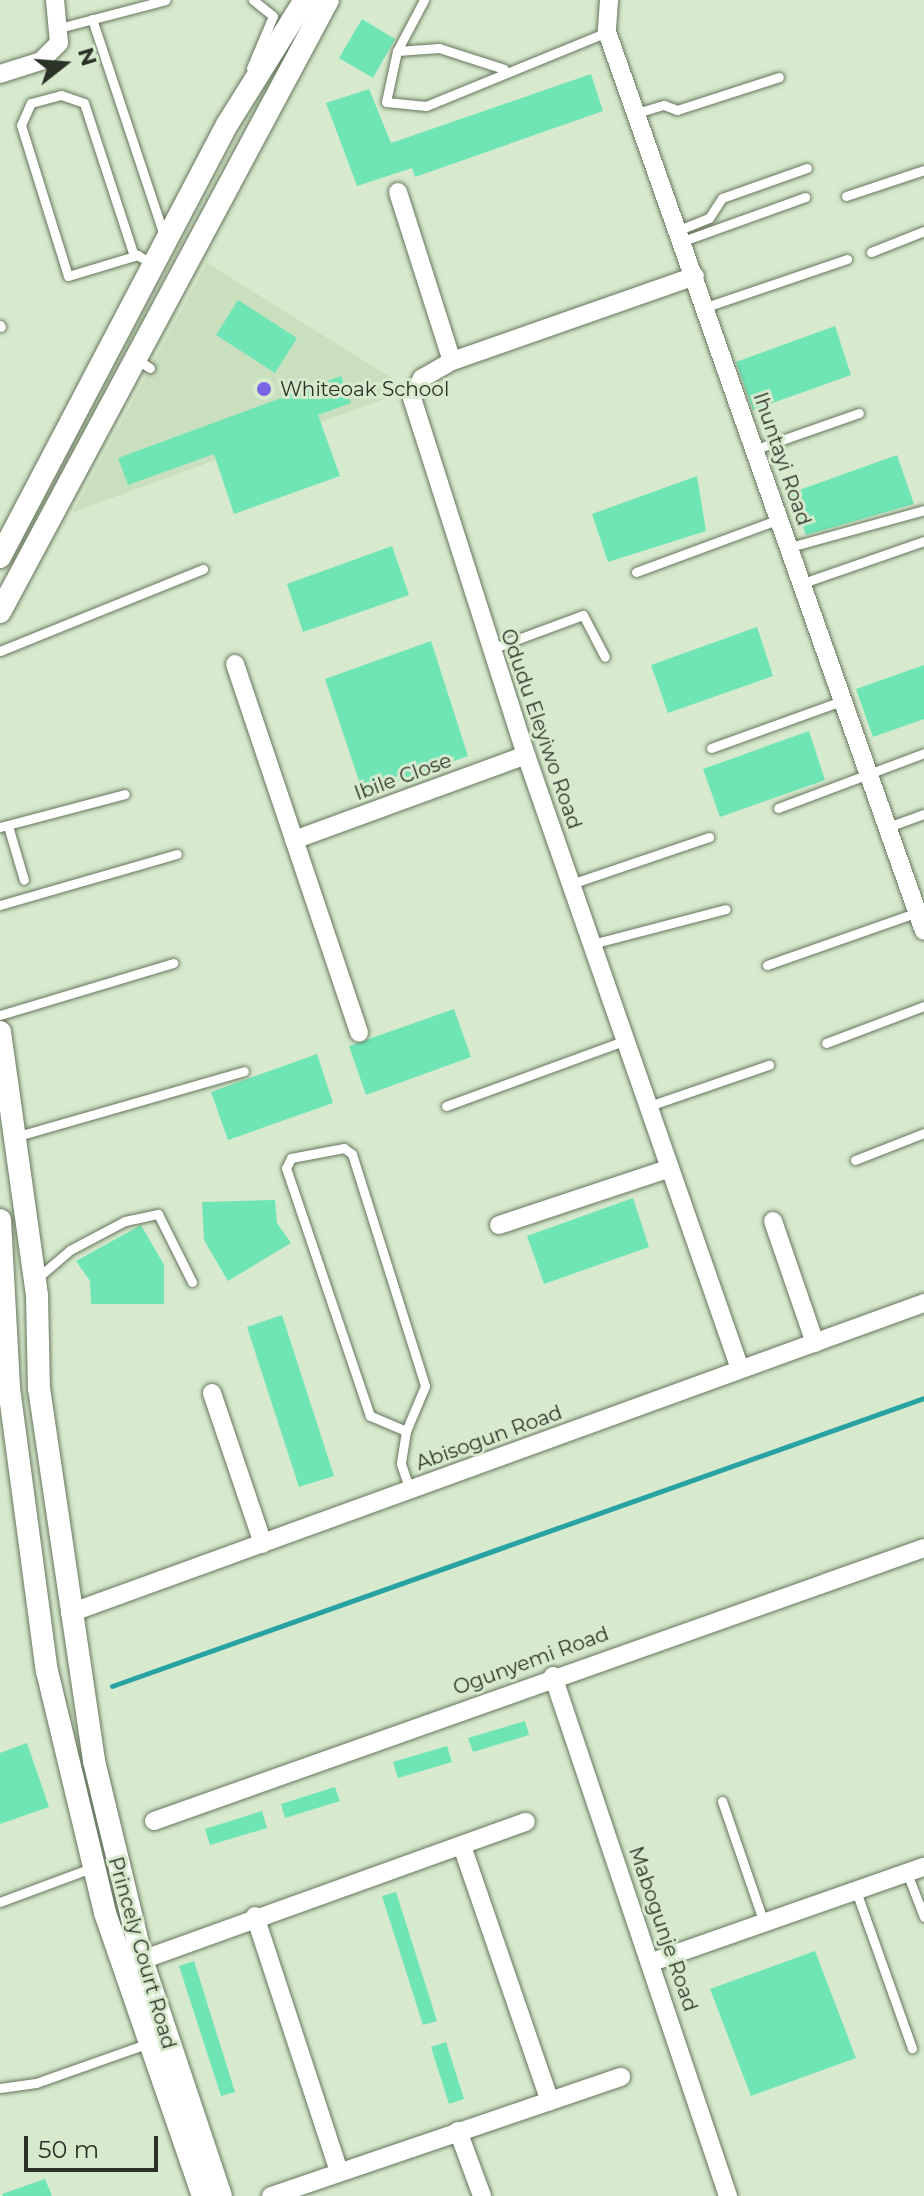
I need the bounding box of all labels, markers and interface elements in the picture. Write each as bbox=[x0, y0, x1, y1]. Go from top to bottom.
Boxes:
north arrow bbox=[24, 24, 104, 104]
text: N bbox=[72, 44, 103, 69]
place label: Whiteoak School bbox=[280, 377, 449, 401]
marker: Whiteoak School bbox=[255, 380, 273, 398]
street label: Ihuntayi Road bbox=[748, 389, 816, 529]
street label: Odudu Eleyiwo Road bbox=[495, 626, 587, 832]
street label: Ibile Close bbox=[351, 748, 455, 806]
street label: Abisogun Road bbox=[413, 1400, 565, 1476]
street label: Ogunyemi Road bbox=[450, 1622, 612, 1700]
street label: Mabogunje Road bbox=[624, 1843, 702, 2015]
street label: Princely Court Road bbox=[103, 1854, 181, 2052]
scale bar bbox=[28, 2120, 162, 2170]
text: 50 m bbox=[38, 2135, 99, 2164]

